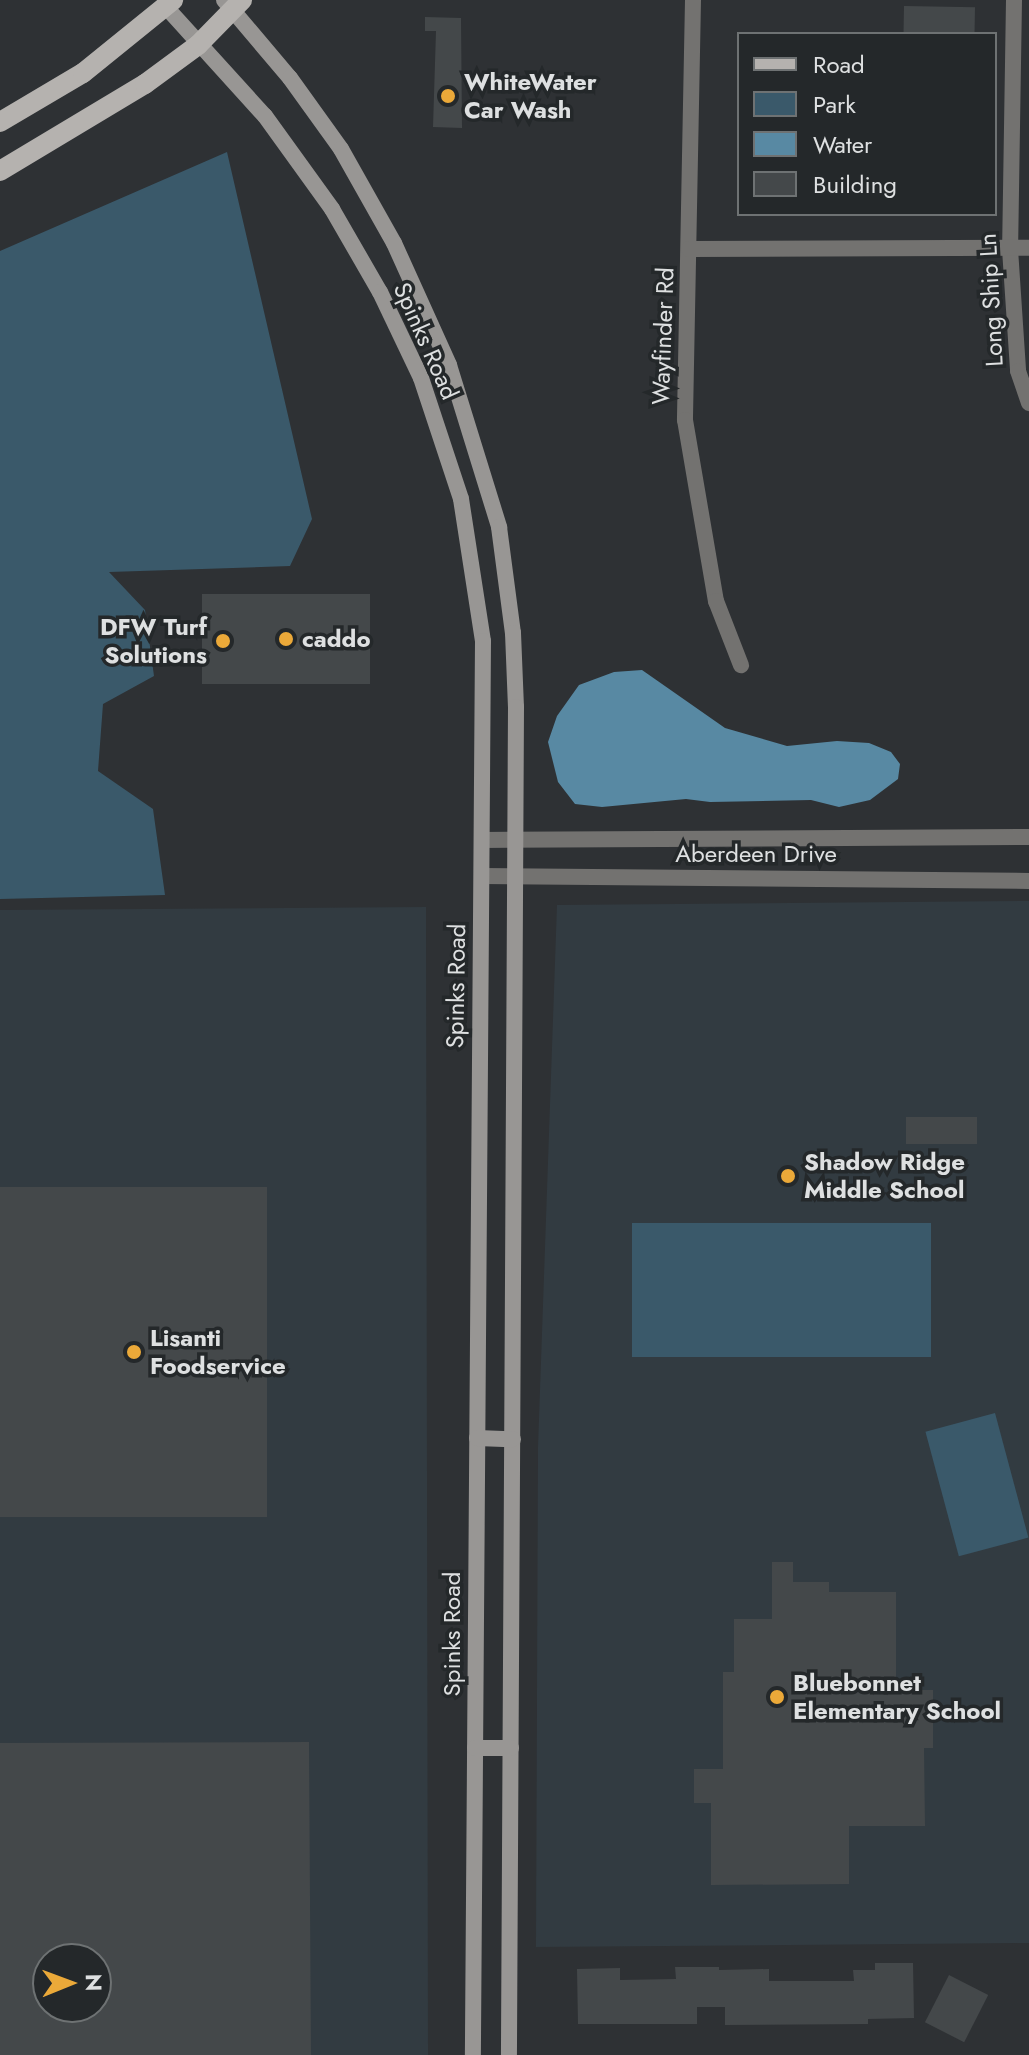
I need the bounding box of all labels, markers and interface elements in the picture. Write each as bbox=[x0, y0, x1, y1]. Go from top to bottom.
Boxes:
legend bbox=[737, 32, 997, 216]
text: Road bbox=[813, 47, 865, 82]
place label: WhiteWater Car Wash bbox=[464, 68, 597, 124]
marker: WhiteWater Car Wash bbox=[439, 87, 457, 105]
text: Park bbox=[813, 87, 856, 122]
text: Water bbox=[813, 127, 872, 162]
text: Building bbox=[813, 167, 897, 202]
street label: Long Ship Ln bbox=[973, 233, 1009, 367]
street label: Wayfinder Rd bbox=[646, 267, 680, 405]
street label: Spinks Road bbox=[387, 278, 465, 404]
place label: DFW Turf Solutions bbox=[100, 613, 207, 669]
place label: caddo bbox=[302, 625, 371, 653]
marker: caddo bbox=[277, 630, 295, 648]
marker: DFW Turf Solutions bbox=[214, 632, 232, 650]
street label: Aberdeen Drive bbox=[675, 840, 837, 868]
street label: Spinks Road bbox=[441, 923, 471, 1049]
place label: Shadow Ridge Middle School bbox=[804, 1148, 965, 1204]
marker: Shadow Ridge Middle School bbox=[779, 1167, 797, 1185]
place label: Lisanti Foodservice bbox=[150, 1324, 286, 1380]
marker: Lisanti Foodservice bbox=[125, 1343, 143, 1361]
street label: Spinks Road bbox=[438, 1572, 466, 1696]
place label: Bluebonnet Elementary School bbox=[793, 1669, 1001, 1725]
marker: Bluebonnet Elementary School bbox=[768, 1688, 786, 1706]
north arrow bbox=[32, 1943, 112, 2023]
text: N bbox=[78, 1974, 110, 1992]

